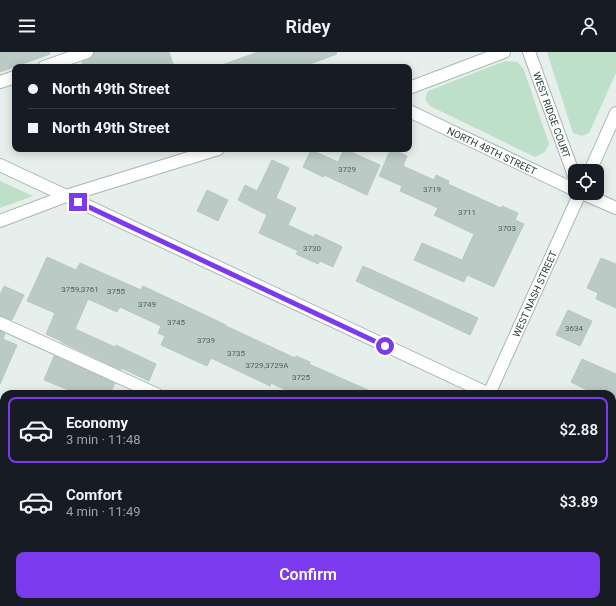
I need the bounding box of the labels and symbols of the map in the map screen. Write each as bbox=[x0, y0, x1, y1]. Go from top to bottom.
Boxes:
street label: WEST RIDGE COURT bbox=[531, 71, 572, 160]
street label: NORTH 48TH STREET bbox=[445, 125, 538, 177]
house number: 3729 bbox=[338, 165, 356, 174]
house number: 3719 bbox=[423, 185, 441, 194]
route end bbox=[69, 193, 87, 211]
house number: 3711 bbox=[458, 208, 476, 217]
house number: 3703 bbox=[498, 224, 516, 233]
house number: 3730 bbox=[303, 244, 321, 253]
street label: WEST NASH STREET bbox=[511, 249, 559, 339]
house number: 3759,3761 bbox=[61, 285, 99, 294]
house number: 3755 bbox=[107, 287, 125, 296]
house number: 3749 bbox=[138, 300, 156, 309]
house number: 3745 bbox=[167, 318, 185, 327]
house number: 3634 bbox=[565, 324, 583, 333]
house number: 3739 bbox=[197, 336, 215, 345]
route start bbox=[376, 337, 394, 355]
house number: 3735 bbox=[227, 349, 245, 358]
house number: 3729,3729A bbox=[246, 361, 289, 370]
house number: 3725 bbox=[292, 373, 310, 382]

